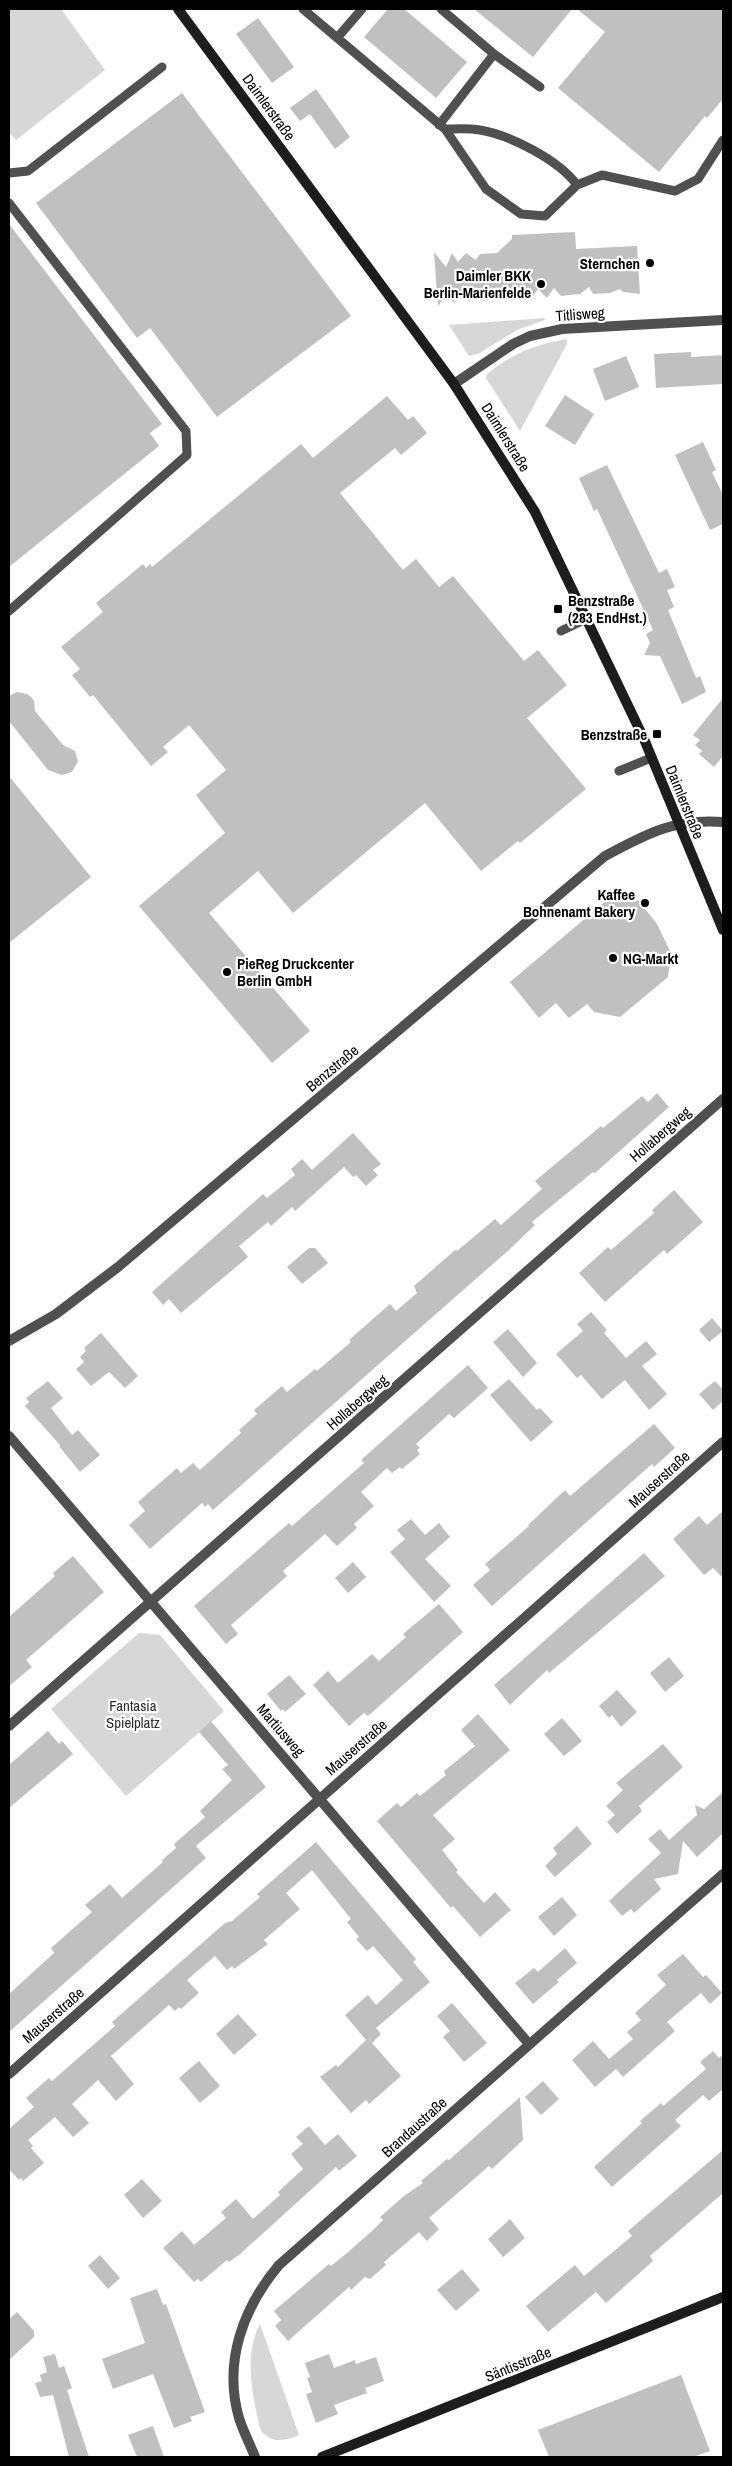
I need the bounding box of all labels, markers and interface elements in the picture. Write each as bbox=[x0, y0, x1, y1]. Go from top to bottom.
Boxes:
street label: Daimlerstraße bbox=[238, 69, 300, 145]
place label: Sternchen bbox=[580, 253, 640, 274]
marker: Sternchen bbox=[644, 257, 656, 269]
place label: Daimler BKK Berlin-Marienfelde bbox=[424, 265, 531, 303]
marker: Daimler BKK Berlin-Marienfelde bbox=[535, 278, 547, 290]
street label: Titlisweg bbox=[555, 302, 605, 326]
street label: Daimlerstraße bbox=[476, 398, 536, 476]
place label: Benzstraße (283 EndHst.) bbox=[568, 590, 647, 628]
marker: Benzstraße (283 EndHst.) bbox=[552, 603, 564, 615]
place label: Benzstraße bbox=[581, 724, 647, 745]
marker: Benzstraße bbox=[651, 728, 663, 740]
street label: Daimlerstraße bbox=[661, 762, 709, 842]
place label: Kaffee Bohnenamt Bakery bbox=[523, 884, 635, 922]
marker: Kaffee Bohnenamt Bakery bbox=[639, 897, 651, 909]
place label: NG-Markt bbox=[623, 948, 678, 969]
marker: NG-Markt bbox=[607, 952, 619, 964]
place label: PieReg Druckcenter Berlin GmbH bbox=[237, 953, 354, 991]
marker: PieReg Druckcenter Berlin GmbH bbox=[221, 966, 233, 978]
street label: Benzstraße bbox=[301, 1040, 363, 1096]
street label: Hollabergweg bbox=[625, 1101, 695, 1167]
street label: Hollabergweg bbox=[322, 1369, 392, 1435]
street label: Mauserstraße bbox=[624, 1446, 694, 1512]
park label: Fantasia Spielplatz bbox=[106, 1695, 160, 1733]
street label: Martiusweg bbox=[252, 1699, 310, 1761]
street label: Mauserstraße bbox=[320, 1714, 392, 1780]
street label: Mauserstraße bbox=[17, 1982, 89, 2048]
street label: Brandaustraße bbox=[377, 2092, 451, 2162]
street label: Säntisstraße bbox=[482, 2341, 554, 2387]

